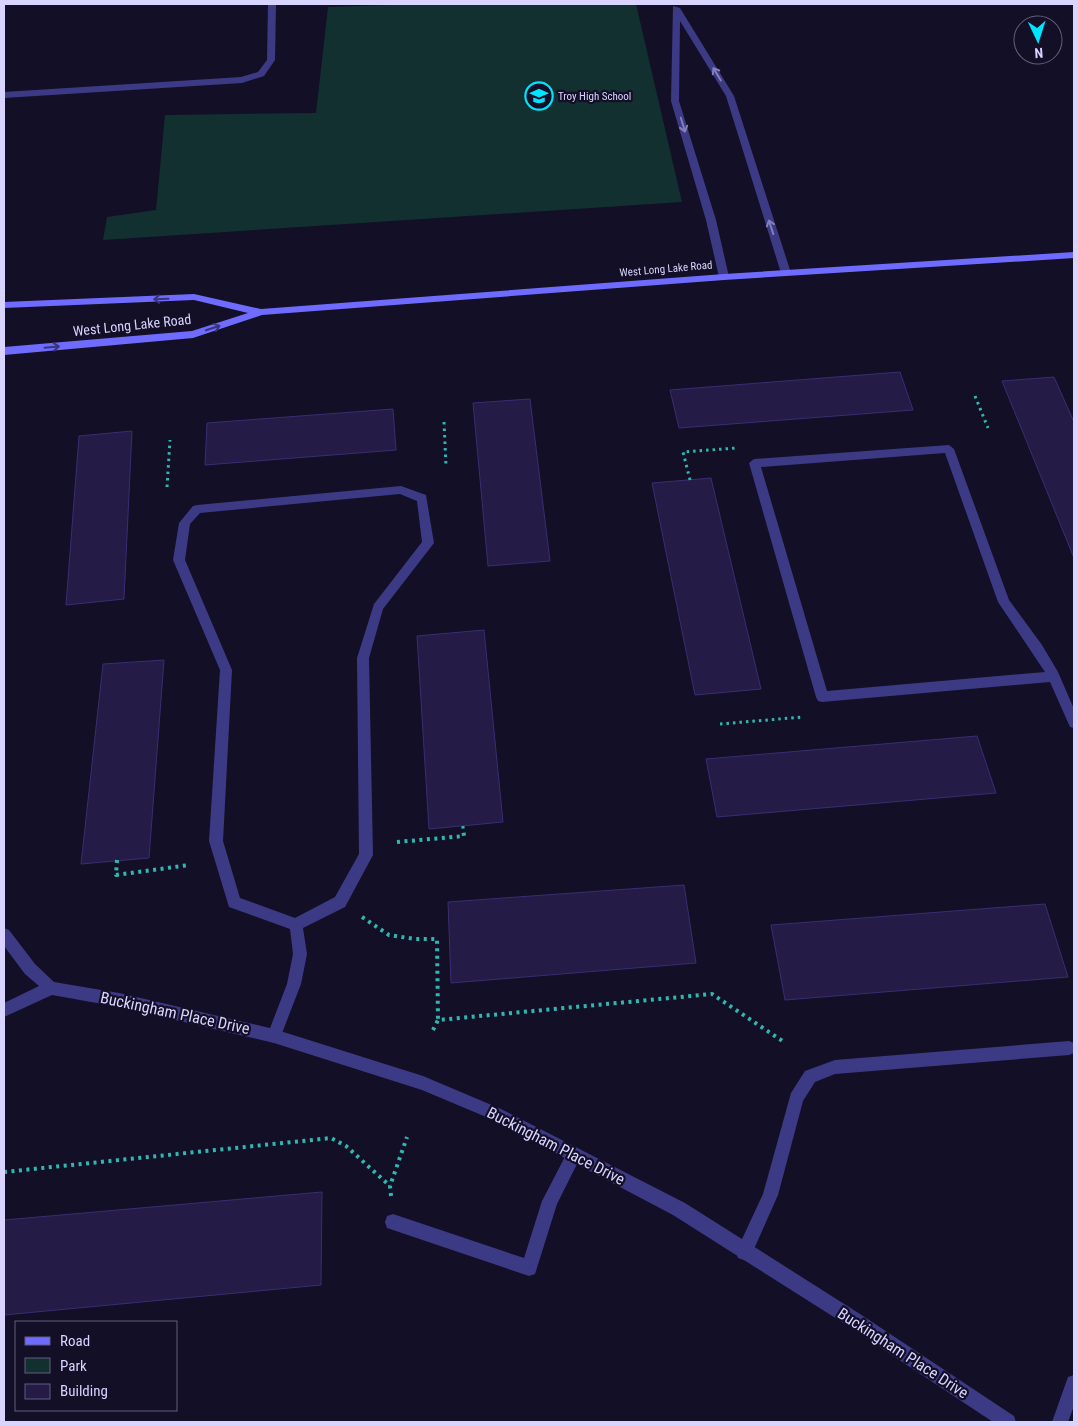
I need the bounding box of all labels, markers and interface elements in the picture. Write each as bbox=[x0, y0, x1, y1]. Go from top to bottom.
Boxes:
north arrow bbox=[1013, 15, 1063, 65]
text: N bbox=[1034, 45, 1044, 61]
one-way arrow bbox=[711, 68, 721, 82]
school or university icon: Troy High School bbox=[524, 81, 554, 111]
place label: Troy High School bbox=[558, 90, 631, 103]
one-way arrow bbox=[678, 117, 688, 133]
one-way arrow bbox=[766, 219, 775, 235]
street label: West Long Lake Road bbox=[619, 258, 713, 280]
one-way arrow bbox=[154, 294, 170, 303]
street label: West Long Lake Road bbox=[72, 311, 192, 339]
one-way arrow bbox=[205, 323, 221, 332]
one-way arrow bbox=[44, 342, 60, 352]
street label: Buckingham Place Drive bbox=[99, 988, 251, 1038]
street label: Buckingham Place Drive bbox=[484, 1103, 628, 1189]
street label: Buckingham Place Drive bbox=[834, 1304, 972, 1402]
legend bbox=[15, 1321, 178, 1411]
text: Road bbox=[60, 1332, 90, 1350]
text: Park bbox=[60, 1357, 87, 1375]
text: Building bbox=[60, 1382, 108, 1400]

